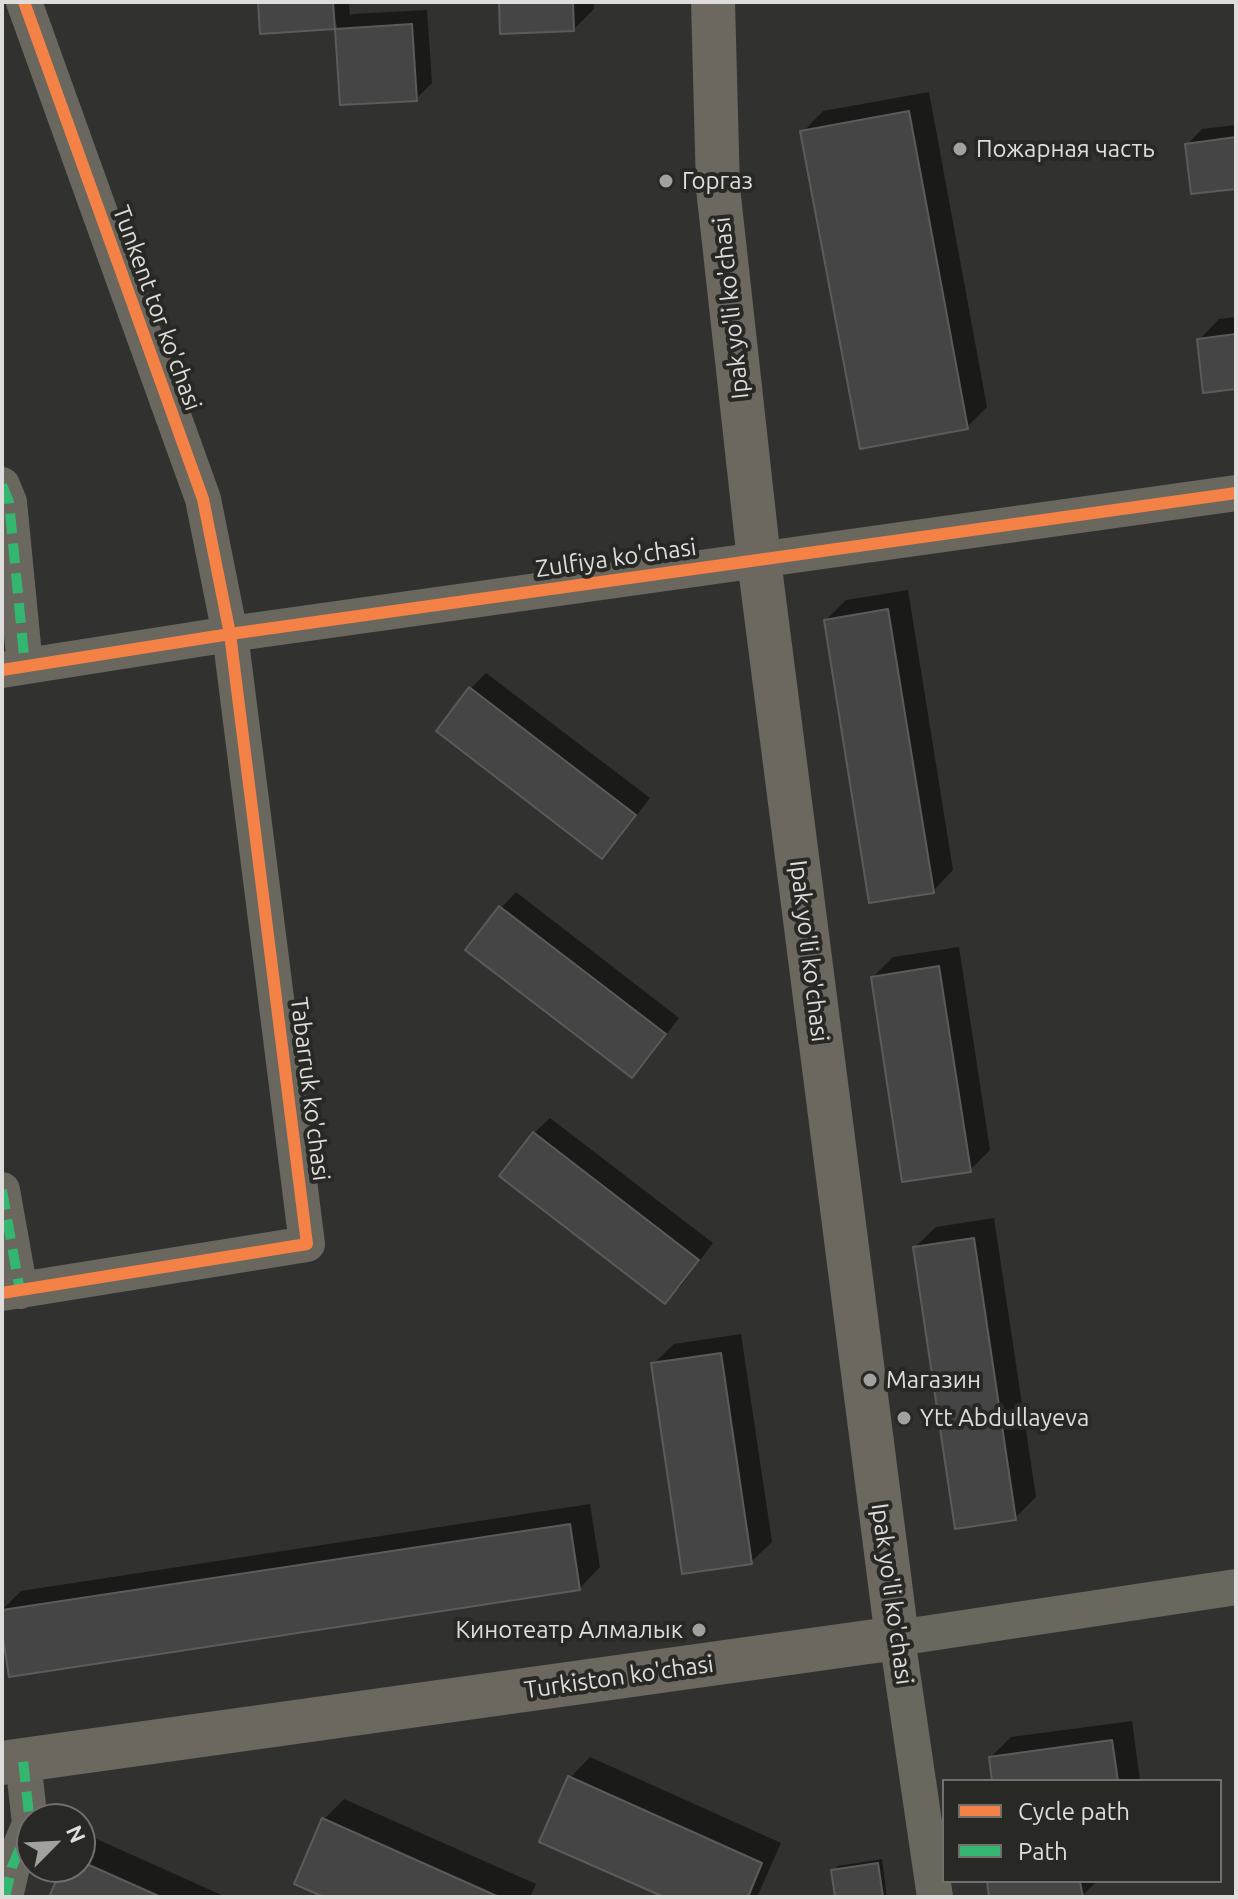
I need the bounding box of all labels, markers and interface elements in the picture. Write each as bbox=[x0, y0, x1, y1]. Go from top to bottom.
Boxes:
place label: Пожарная часть bbox=[976, 135, 1155, 163]
marker: Пожарная часть bbox=[951, 140, 969, 158]
place label: Горгаз bbox=[682, 167, 753, 195]
marker: Горгаз bbox=[657, 172, 675, 190]
street label: Tunkent tor ko'chasi bbox=[107, 202, 207, 414]
street label: Ipak yo'li ko'chasi bbox=[707, 215, 755, 401]
street label: Zulfiya ko'chasi bbox=[534, 532, 698, 584]
street label: Ipak yo'li ko'chasi bbox=[784, 858, 834, 1044]
street label: Tabarruk ko'chasi bbox=[284, 995, 336, 1183]
place label: Магазин bbox=[886, 1366, 981, 1394]
marker: Магазин bbox=[861, 1371, 879, 1389]
place label: Ytt Abdullayeva bbox=[920, 1404, 1089, 1432]
marker: Ytt Abdullayeva bbox=[895, 1409, 913, 1427]
street label: Ipak yo'li ko'chasi bbox=[865, 1501, 919, 1687]
place label: Кинотеатр Алмалык bbox=[455, 1616, 683, 1644]
marker: Кинотеатр Алмалык bbox=[690, 1621, 708, 1639]
street label: Turkiston ko'chasi bbox=[522, 1649, 716, 1705]
legend bbox=[942, 1779, 1222, 1883]
text: Cycle path bbox=[1018, 1798, 1130, 1825]
north arrow bbox=[16, 1803, 96, 1883]
text: N bbox=[62, 1821, 91, 1846]
text: Path bbox=[1018, 1838, 1068, 1865]

